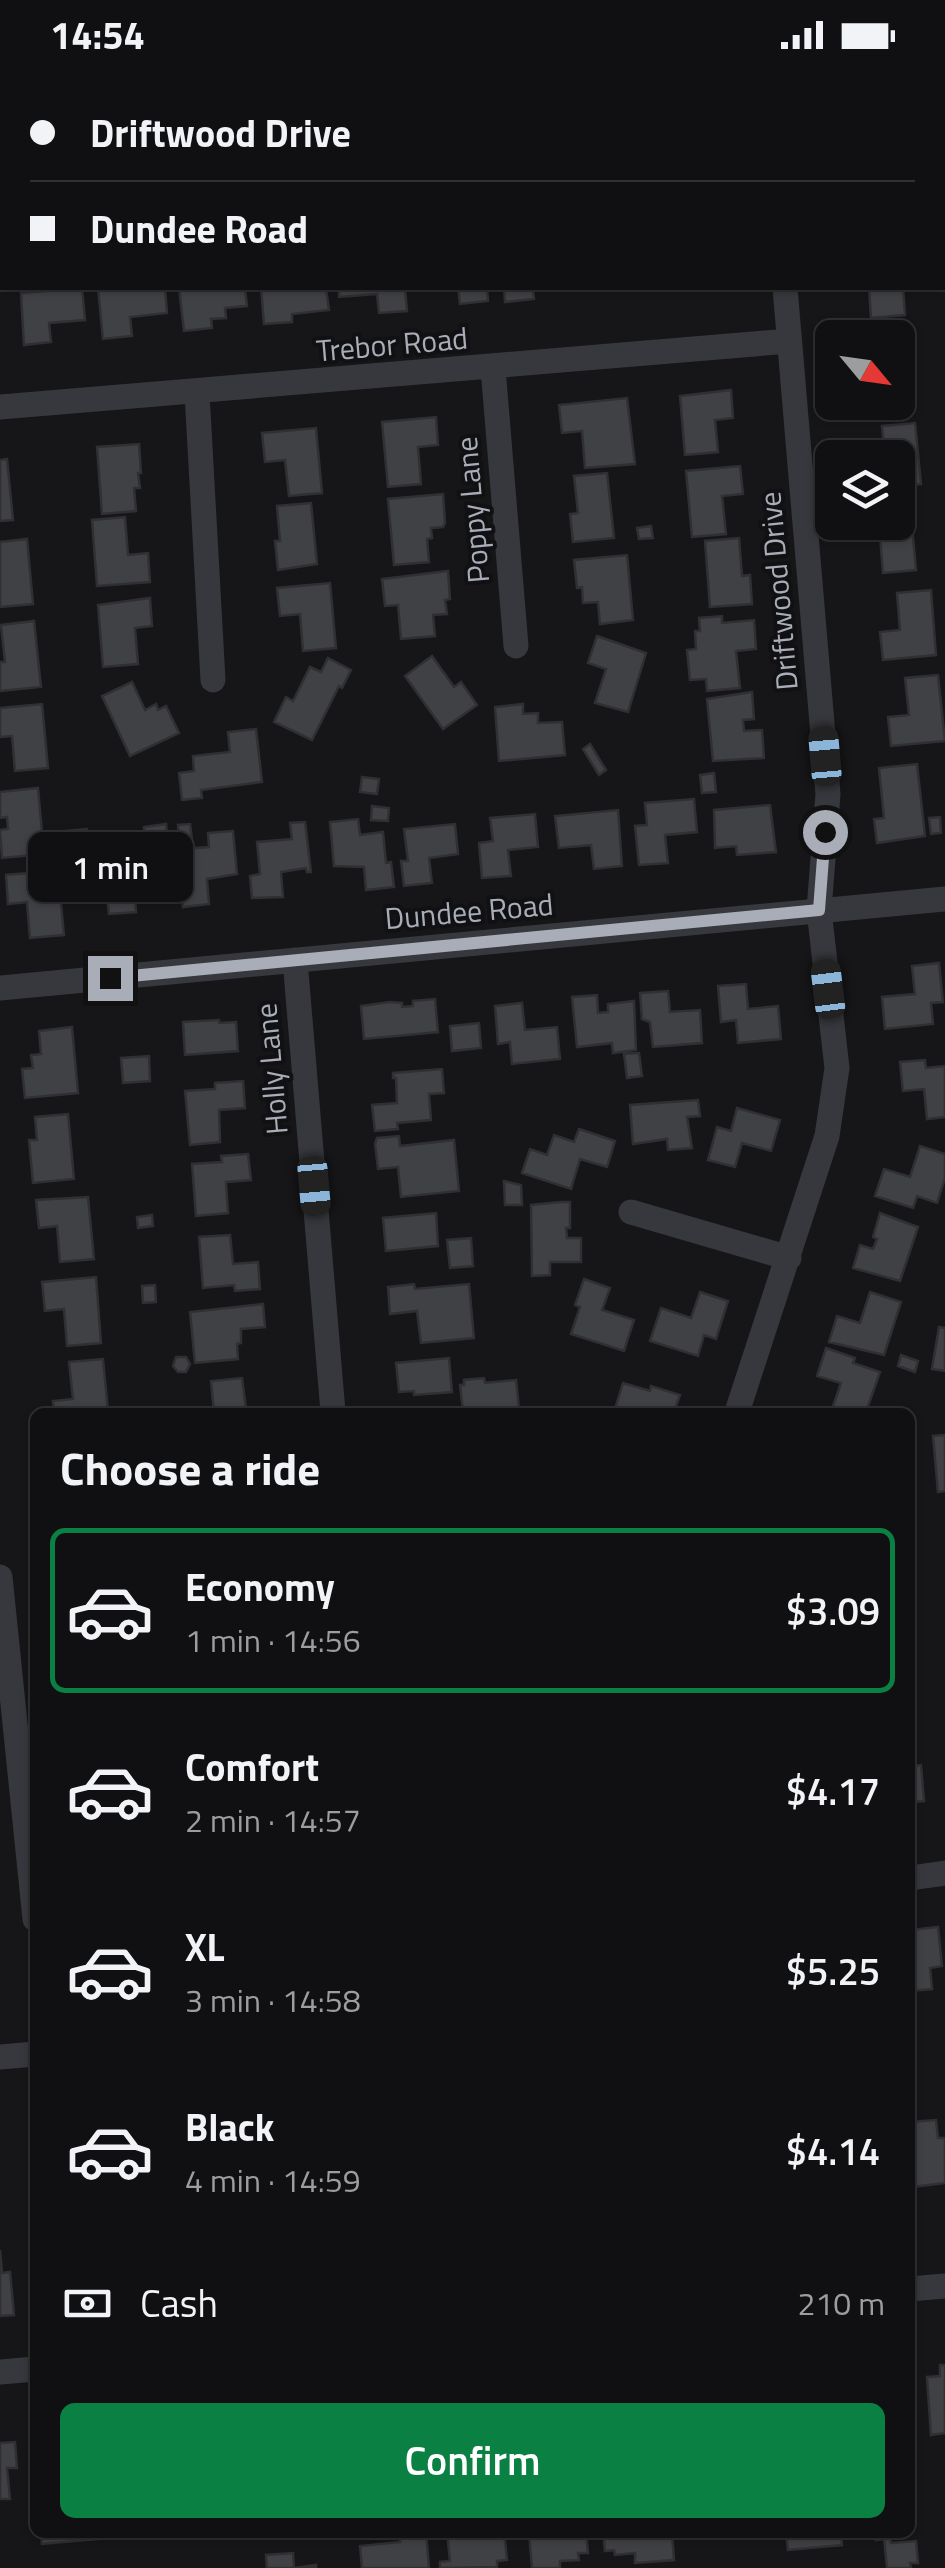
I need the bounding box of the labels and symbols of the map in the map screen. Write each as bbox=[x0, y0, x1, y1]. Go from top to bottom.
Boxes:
street label: Trebor Road bbox=[314, 314, 470, 374]
north arrow bbox=[815, 320, 915, 420]
street label: Poppy Lane bbox=[443, 435, 501, 585]
street label: Driftwood Drive bbox=[746, 490, 810, 692]
car bbox=[807, 725, 843, 787]
route start bbox=[803, 810, 848, 855]
callout: 1 min bbox=[28, 833, 192, 903]
street label: Dundee Road bbox=[383, 881, 555, 941]
route end bbox=[88, 956, 133, 1001]
car bbox=[809, 957, 847, 1021]
street label: Holly Lane bbox=[242, 1001, 300, 1137]
car bbox=[296, 1155, 332, 1217]

